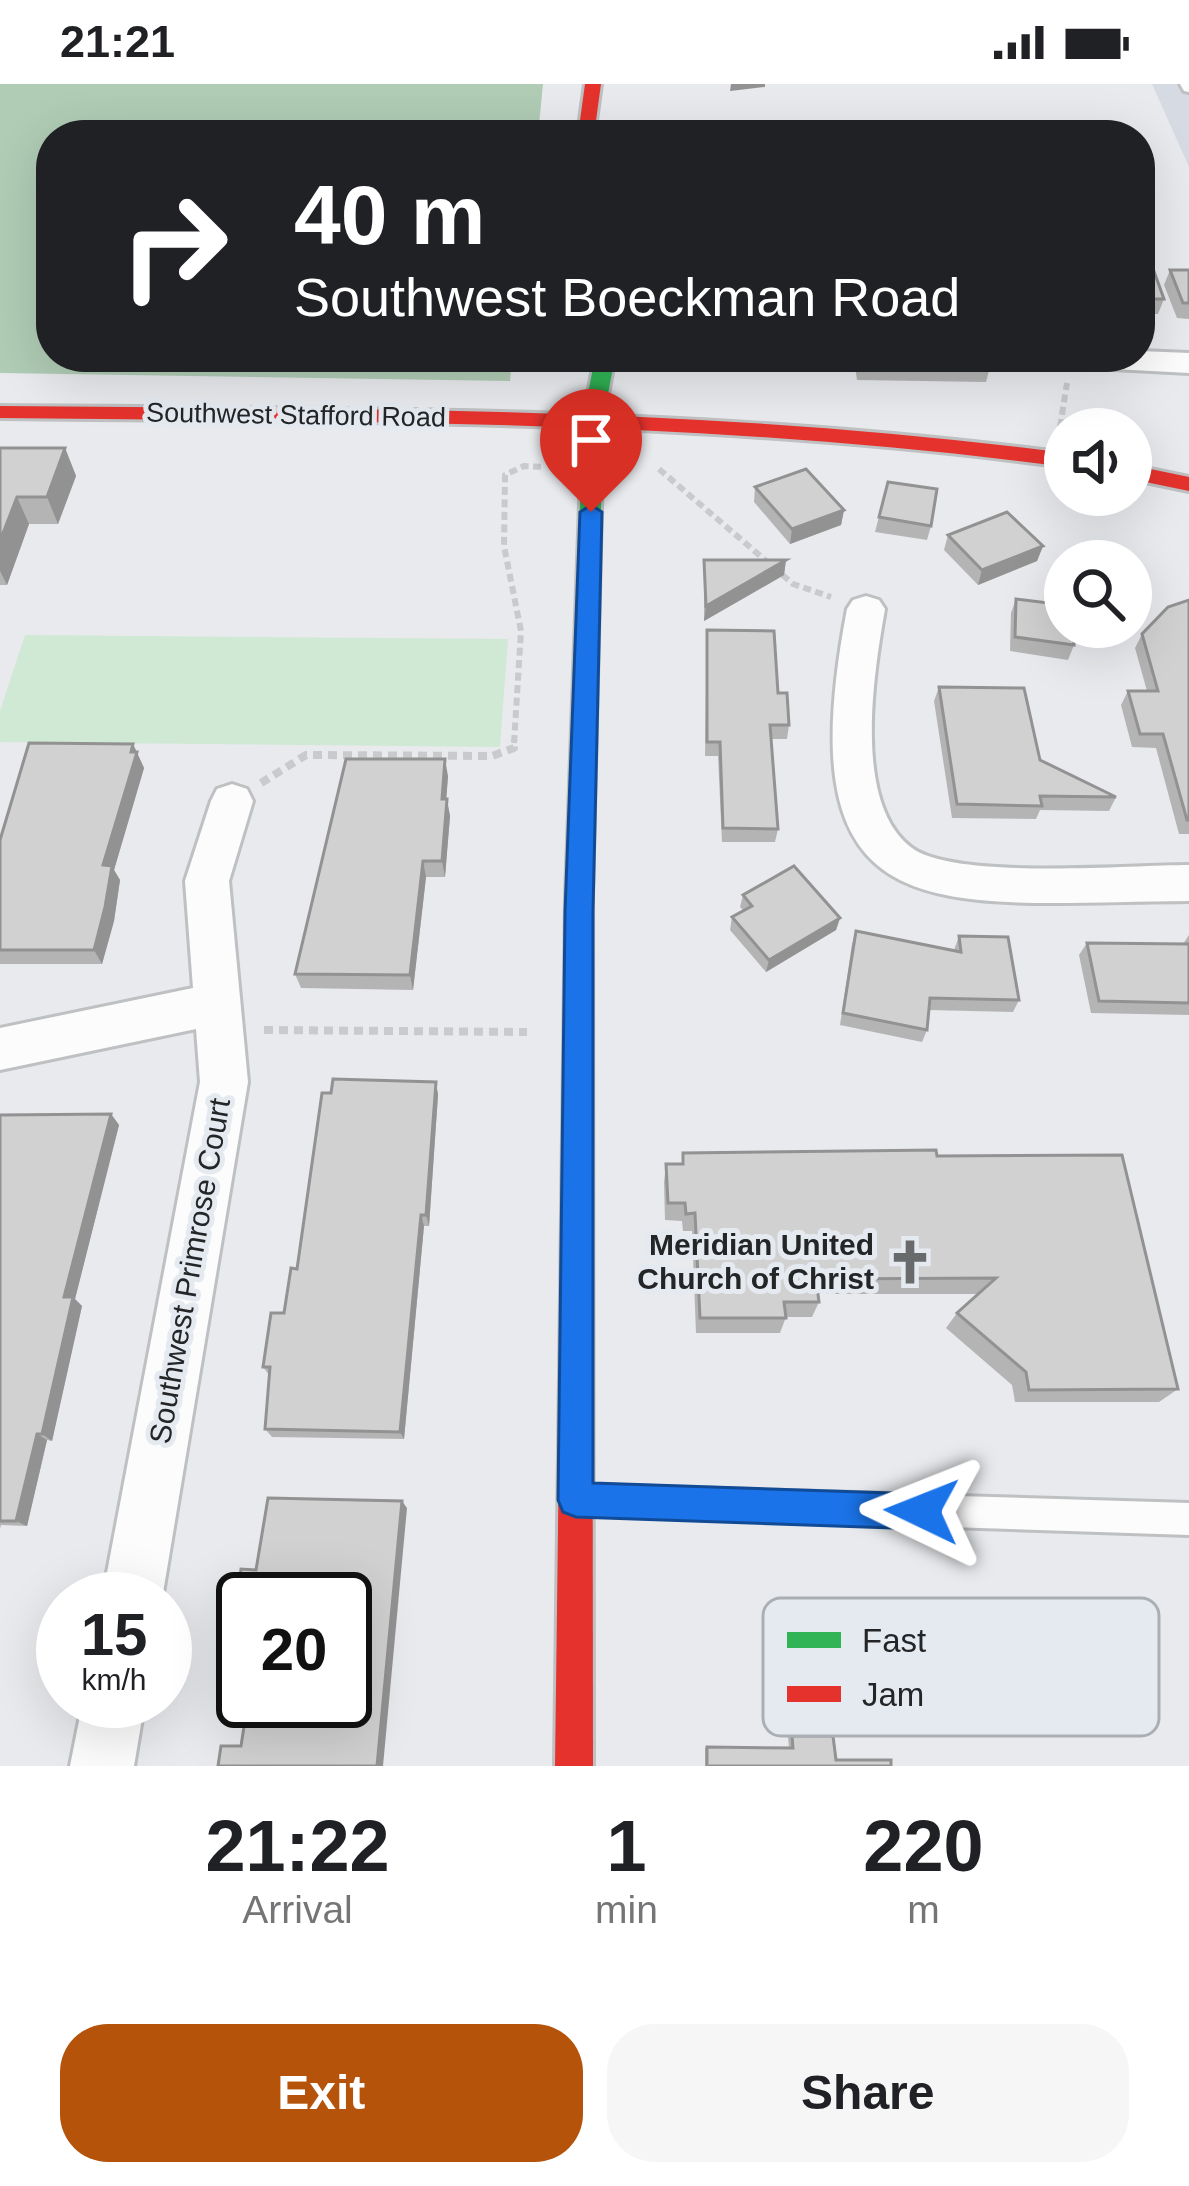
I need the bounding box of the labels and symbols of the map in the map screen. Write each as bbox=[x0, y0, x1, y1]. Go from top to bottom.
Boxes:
pin bbox=[540, 389, 642, 512]
street label: Southwest Stafford Road bbox=[146, 397, 446, 433]
street label: Southwest Primrose Court bbox=[143, 1095, 236, 1446]
place label: Meridian United Church of Christ bbox=[637, 1228, 874, 1295]
church icon: Meridian United Church of Christ bbox=[885, 1237, 935, 1287]
position arrow bbox=[859, 1448, 985, 1574]
speed limit sign: 20 bbox=[216, 1572, 372, 1728]
legend bbox=[763, 1598, 1159, 1736]
text: Fast bbox=[862, 1622, 926, 1659]
text: Jam bbox=[862, 1676, 924, 1713]

